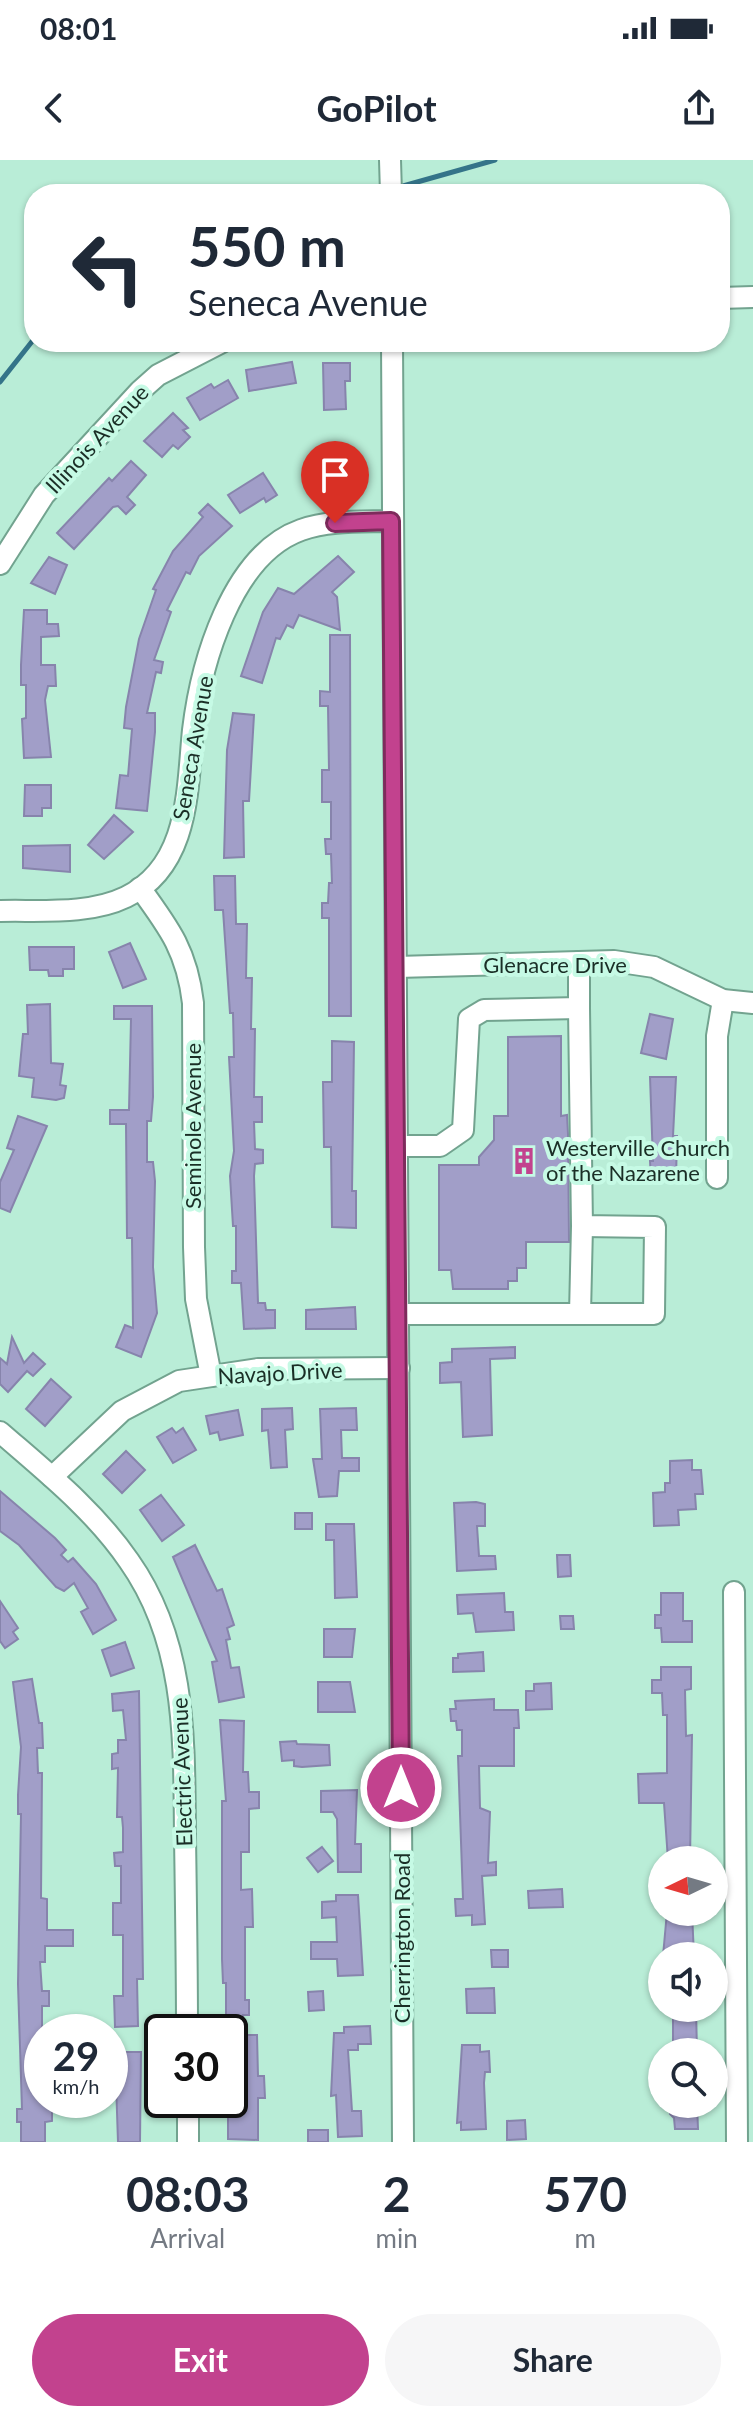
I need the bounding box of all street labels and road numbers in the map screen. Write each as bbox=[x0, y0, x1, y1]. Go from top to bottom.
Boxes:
street label: Illinois Avenue bbox=[39, 379, 154, 499]
street label: Seneca Avenue bbox=[166, 673, 219, 822]
street label: Glenacre Drive bbox=[483, 951, 627, 978]
street label: Seminole Avenue bbox=[179, 1043, 206, 1209]
street label: Navajo Drive bbox=[217, 1356, 343, 1389]
street label: Electric Avenue bbox=[165, 1697, 198, 1847]
street label: Cherrington Road bbox=[388, 1853, 415, 2023]

